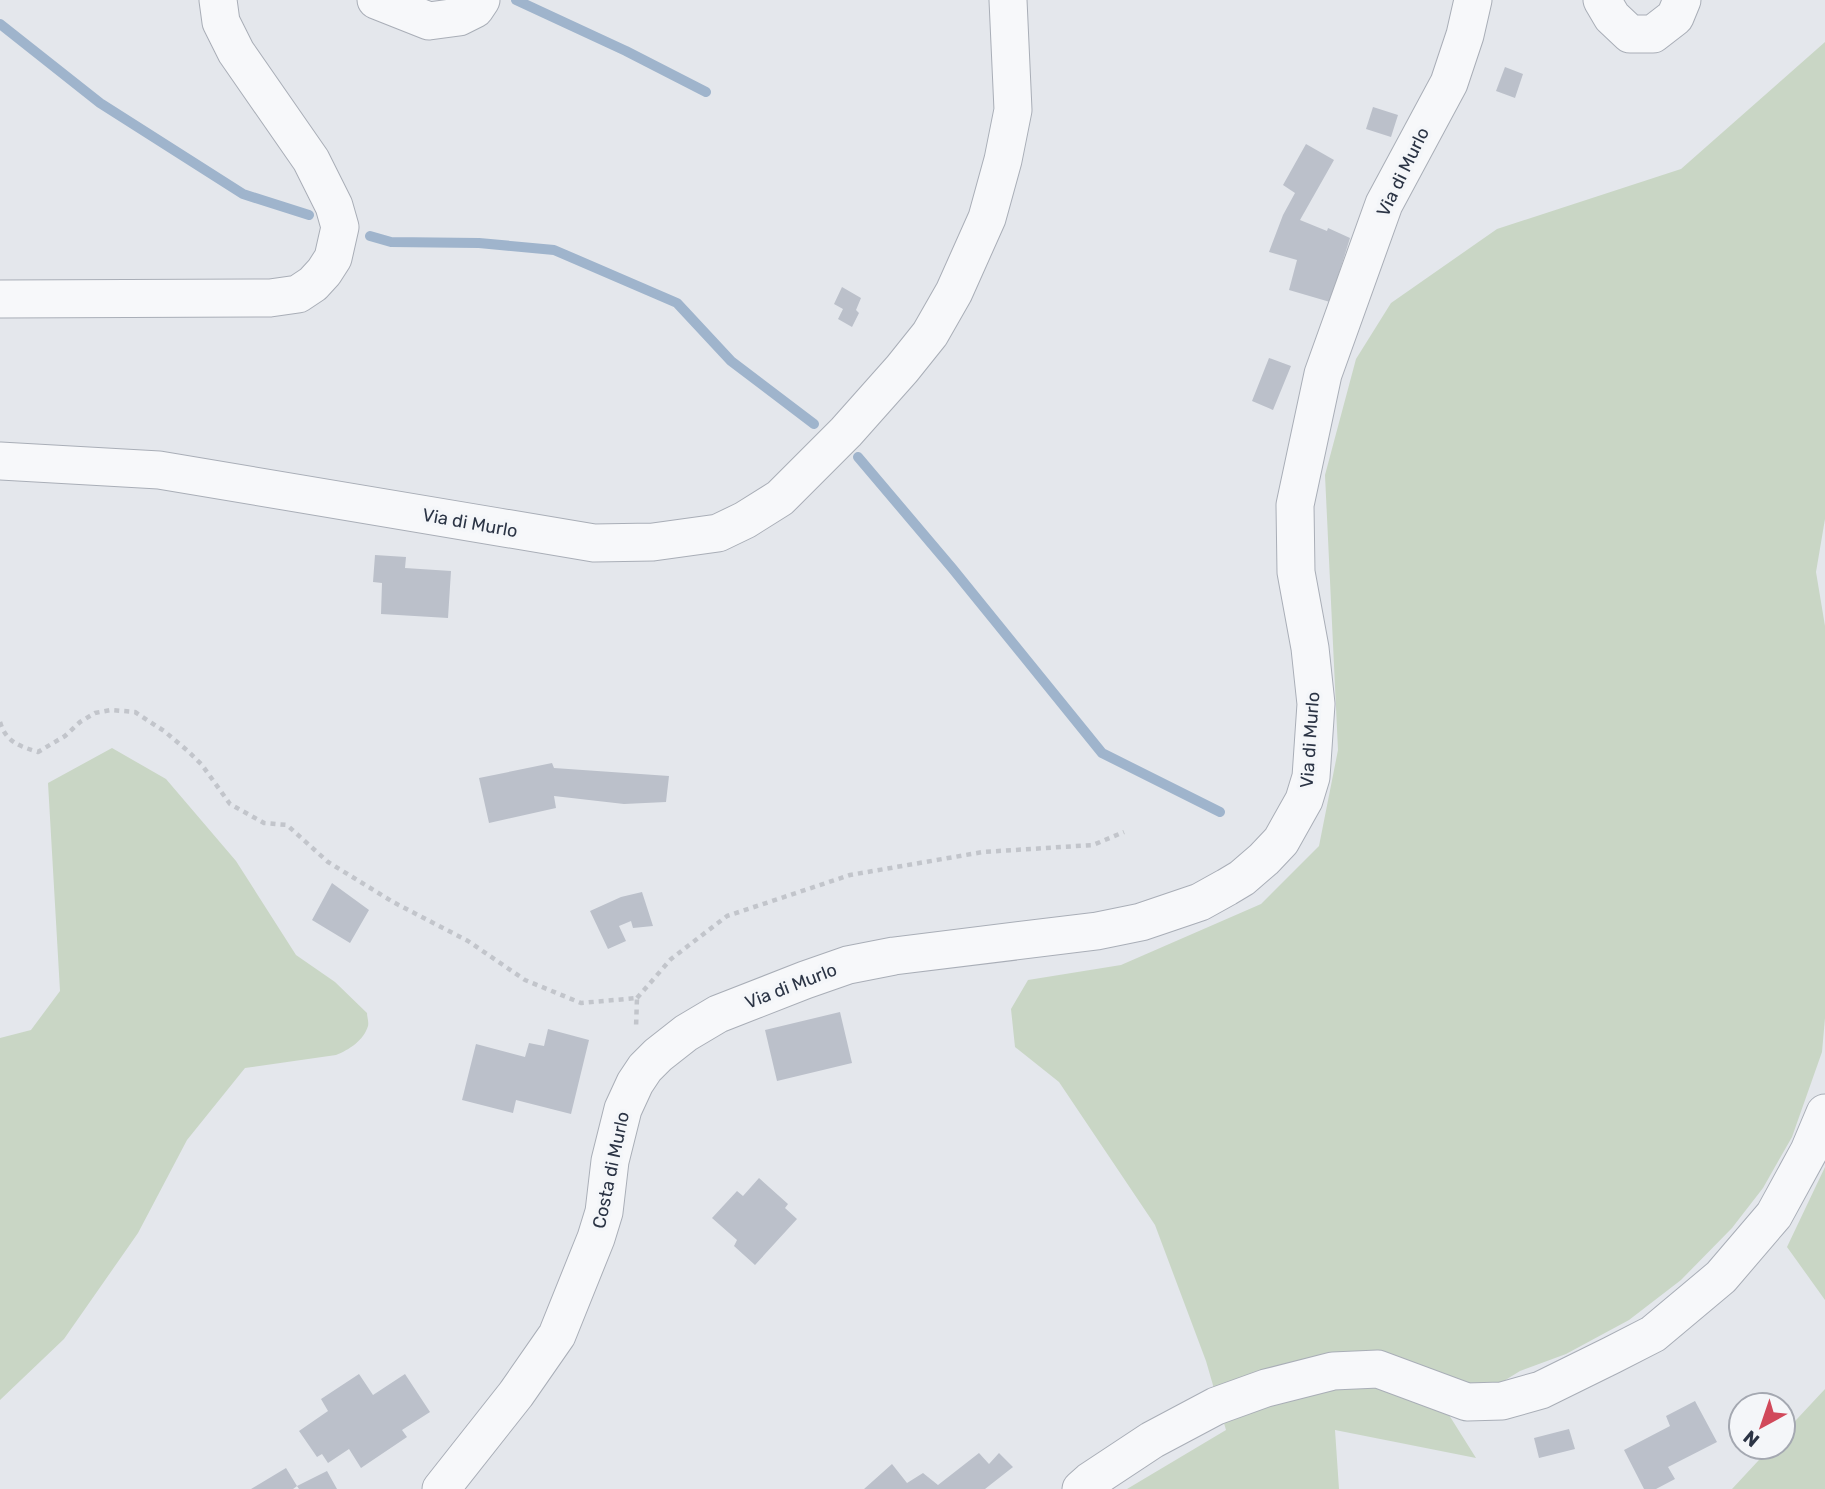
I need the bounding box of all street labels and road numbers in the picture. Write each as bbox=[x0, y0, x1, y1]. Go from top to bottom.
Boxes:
street label: Via di Murlo bbox=[1372, 124, 1434, 220]
street label: Via di Murlo bbox=[421, 504, 519, 542]
street label: Via di Murlo bbox=[1296, 691, 1324, 789]
street label: Via di Murlo bbox=[742, 958, 840, 1014]
street label: Costa di Murlo bbox=[588, 1109, 634, 1231]

